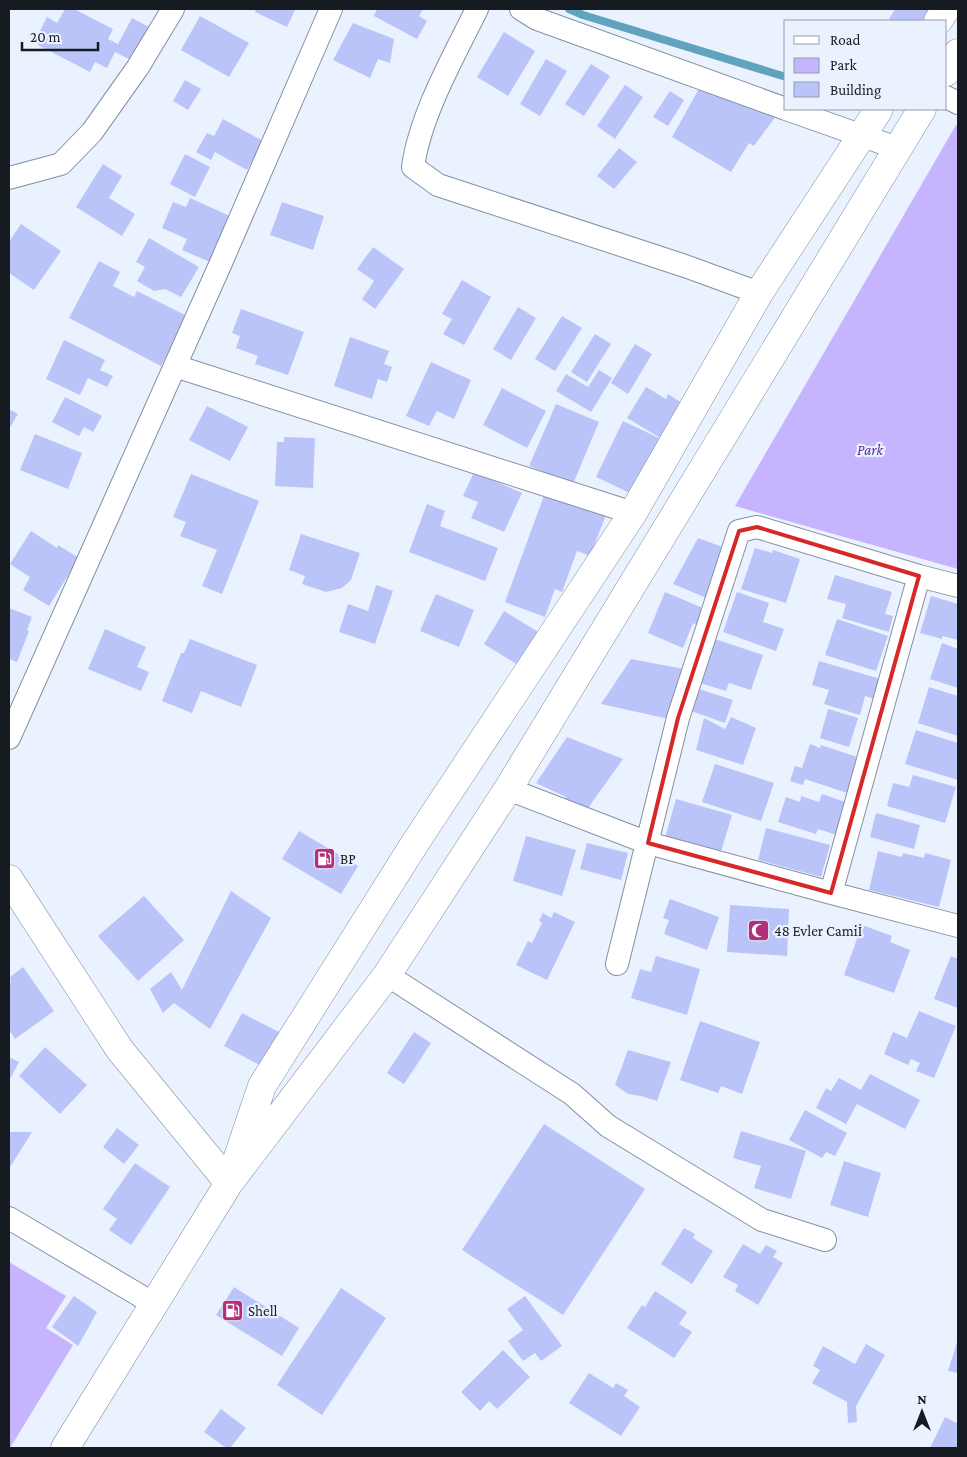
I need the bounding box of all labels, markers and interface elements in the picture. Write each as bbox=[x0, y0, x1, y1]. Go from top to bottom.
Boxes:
scale bar bbox=[22, 20, 99, 52]
legend bbox=[784, 20, 947, 110]
text: 20 m bbox=[30, 29, 61, 45]
text: Road bbox=[830, 32, 861, 48]
text: Park bbox=[830, 57, 857, 73]
text: Building bbox=[830, 82, 881, 99]
park label: Park bbox=[857, 442, 884, 458]
fuel station icon: BP bbox=[312, 847, 336, 871]
place label: BP bbox=[340, 851, 356, 867]
mosque icon: 48 Evler Camiİ bbox=[746, 919, 770, 943]
place label: 48 Evler Camiİ bbox=[774, 923, 862, 939]
fuel station icon: Shell bbox=[220, 1299, 244, 1323]
place label: Shell bbox=[248, 1303, 278, 1319]
north arrow bbox=[897, 1387, 947, 1437]
text: N bbox=[917, 1391, 927, 1407]

